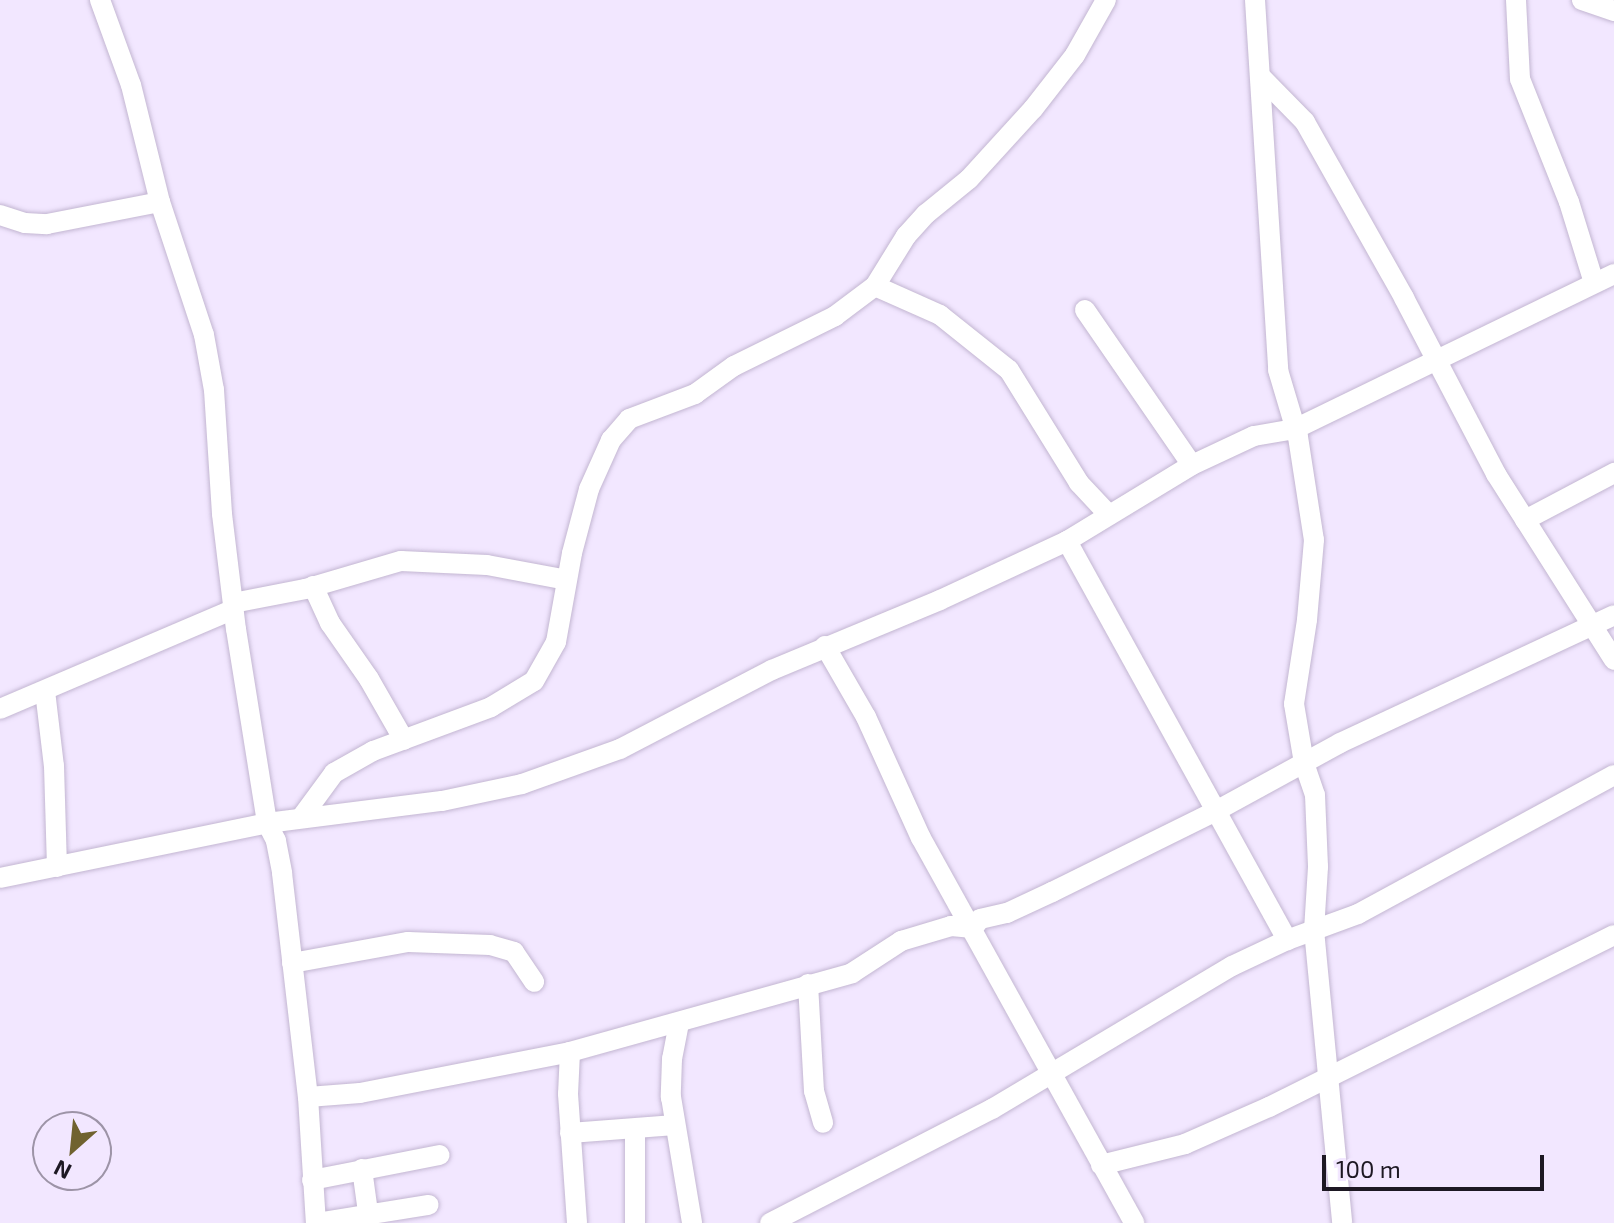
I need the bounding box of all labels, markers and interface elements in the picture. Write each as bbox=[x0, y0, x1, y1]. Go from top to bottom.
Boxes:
north arrow bbox=[32, 1111, 112, 1191]
scale bar bbox=[1326, 1139, 1548, 1189]
text: 100 m bbox=[1336, 1154, 1401, 1183]
text: N bbox=[49, 1155, 75, 1186]

